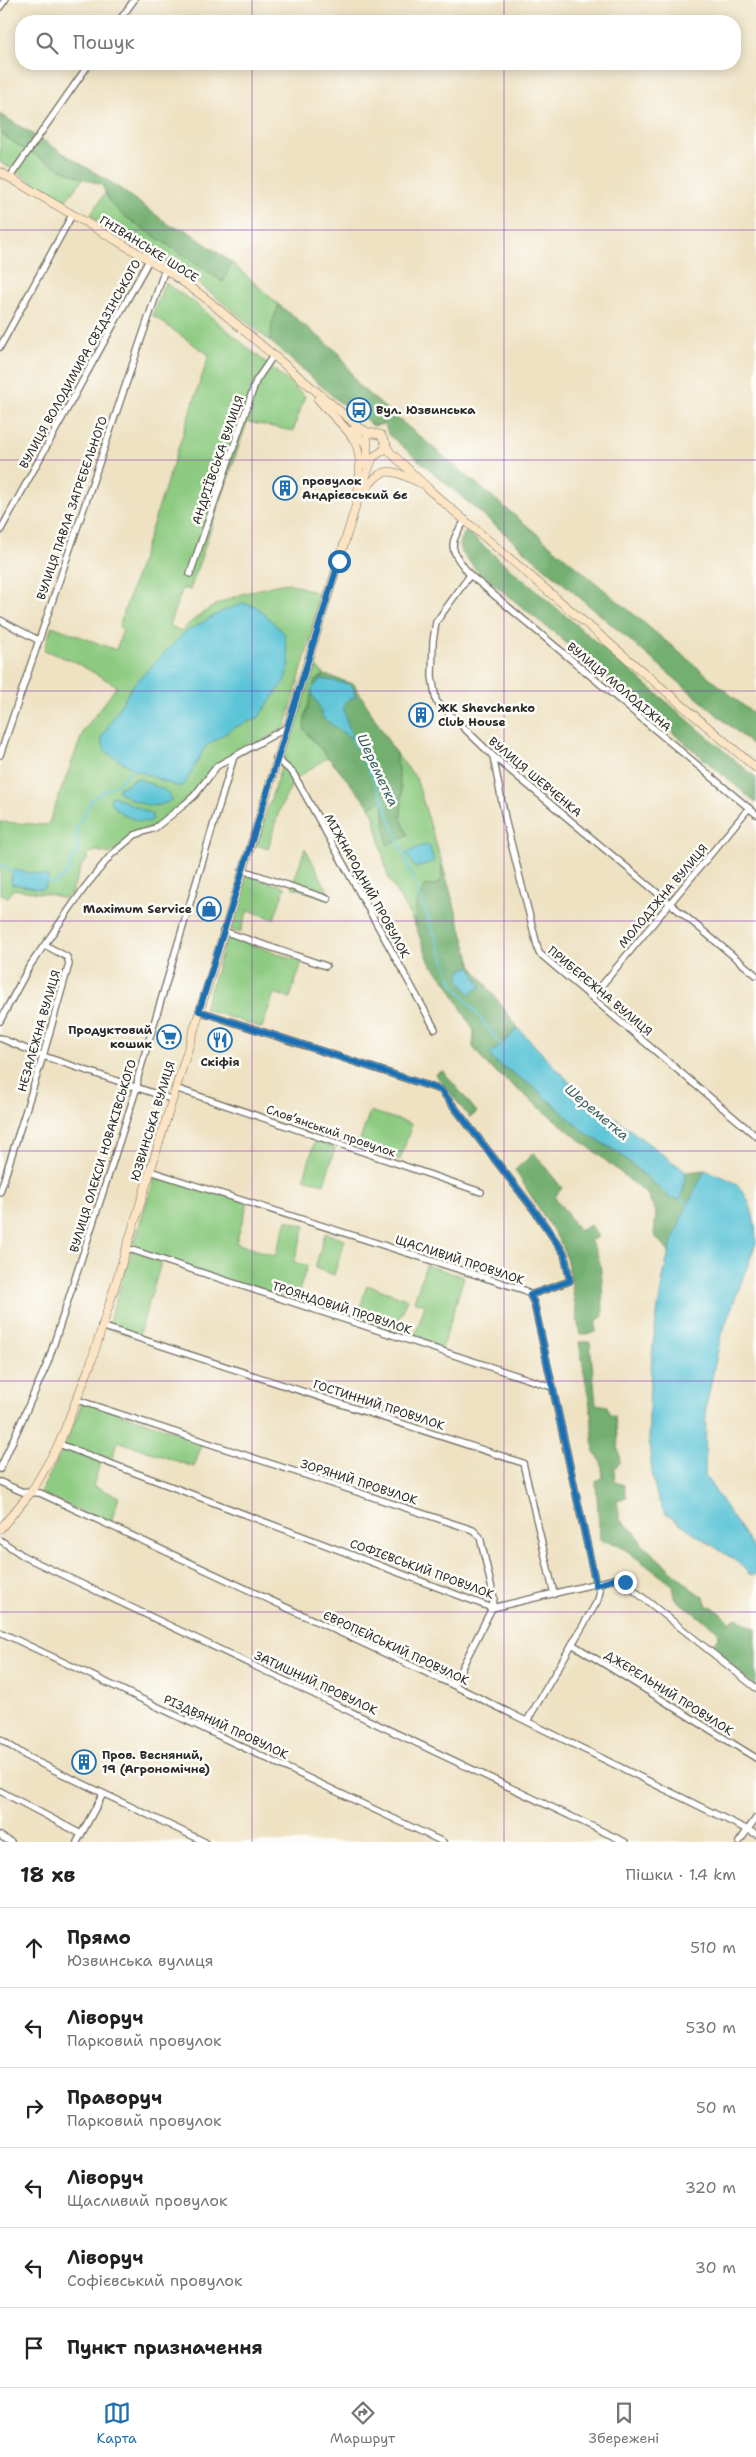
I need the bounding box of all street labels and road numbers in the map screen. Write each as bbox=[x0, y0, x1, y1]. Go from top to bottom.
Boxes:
street label: ГНІВАНСЬКЕ ШОСЕ bbox=[96, 212, 202, 286]
street label: ВУЛИЦЯ ВОЛОДИМИРА СВІДЗІНСЬКОГО bbox=[16, 257, 144, 471]
street label: АНДРІЇВСЬКА ВУЛИЦЯ bbox=[188, 394, 248, 526]
street label: ВУЛИЦЯ ПАВЛА ЗАГРЕБЕЛЬНОГО bbox=[33, 414, 111, 602]
street label: ВУЛИЦЯ МОЛОДІЖНА bbox=[564, 639, 675, 735]
street label: ВУЛИЦЯ ШЕВЧЕНКА bbox=[485, 733, 585, 821]
street label: МІЖНАРОДНИЙ ПРОВУЛОК bbox=[321, 811, 414, 961]
street label: МОЛОДІЖНА ВУЛИЦЯ bbox=[615, 841, 711, 951]
street label: ПРИБЕРЕЖНА ВУЛИЦЯ bbox=[544, 943, 656, 1039]
street label: НЕЗАЛЕЖНА ВУЛИЦЯ bbox=[14, 968, 64, 1094]
street label: ВУЛИЦЯ ОЛЕКСИ НОВАКІВСЬКОГО bbox=[66, 1058, 140, 1254]
street label: ЮЗВИНСЬКА ВУЛИЦЯ bbox=[127, 1059, 179, 1183]
street label: Словʼянський провулок bbox=[264, 1101, 399, 1161]
street label: ЩАСЛИВИЙ ПРОВУЛОК bbox=[393, 1232, 527, 1289]
street label: ТРОЯНДОВИЙ ПРОВУЛОК bbox=[270, 1278, 414, 1338]
street label: ГОСТИННИЙ ПРОВУЛОК bbox=[311, 1376, 447, 1434]
street label: ЗОРЯНИЙ ПРОВУЛОК bbox=[298, 1456, 420, 1509]
street label: СОФІЄВСЬКИЙ ПРОВУЛОК bbox=[348, 1535, 497, 1603]
street label: ЄВРОПЕЙСЬКИЙ ПРОВУЛОК bbox=[320, 1607, 472, 1689]
street label: ЗАТИШНИЙ ПРОВУЛОК bbox=[252, 1647, 380, 1719]
street label: ДЖЕРЕЛЬНИЙ ПРОВУЛОК bbox=[602, 1647, 737, 1739]
street label: РІЗДВЯНИЙ ПРОВУЛОК bbox=[161, 1691, 291, 1763]

